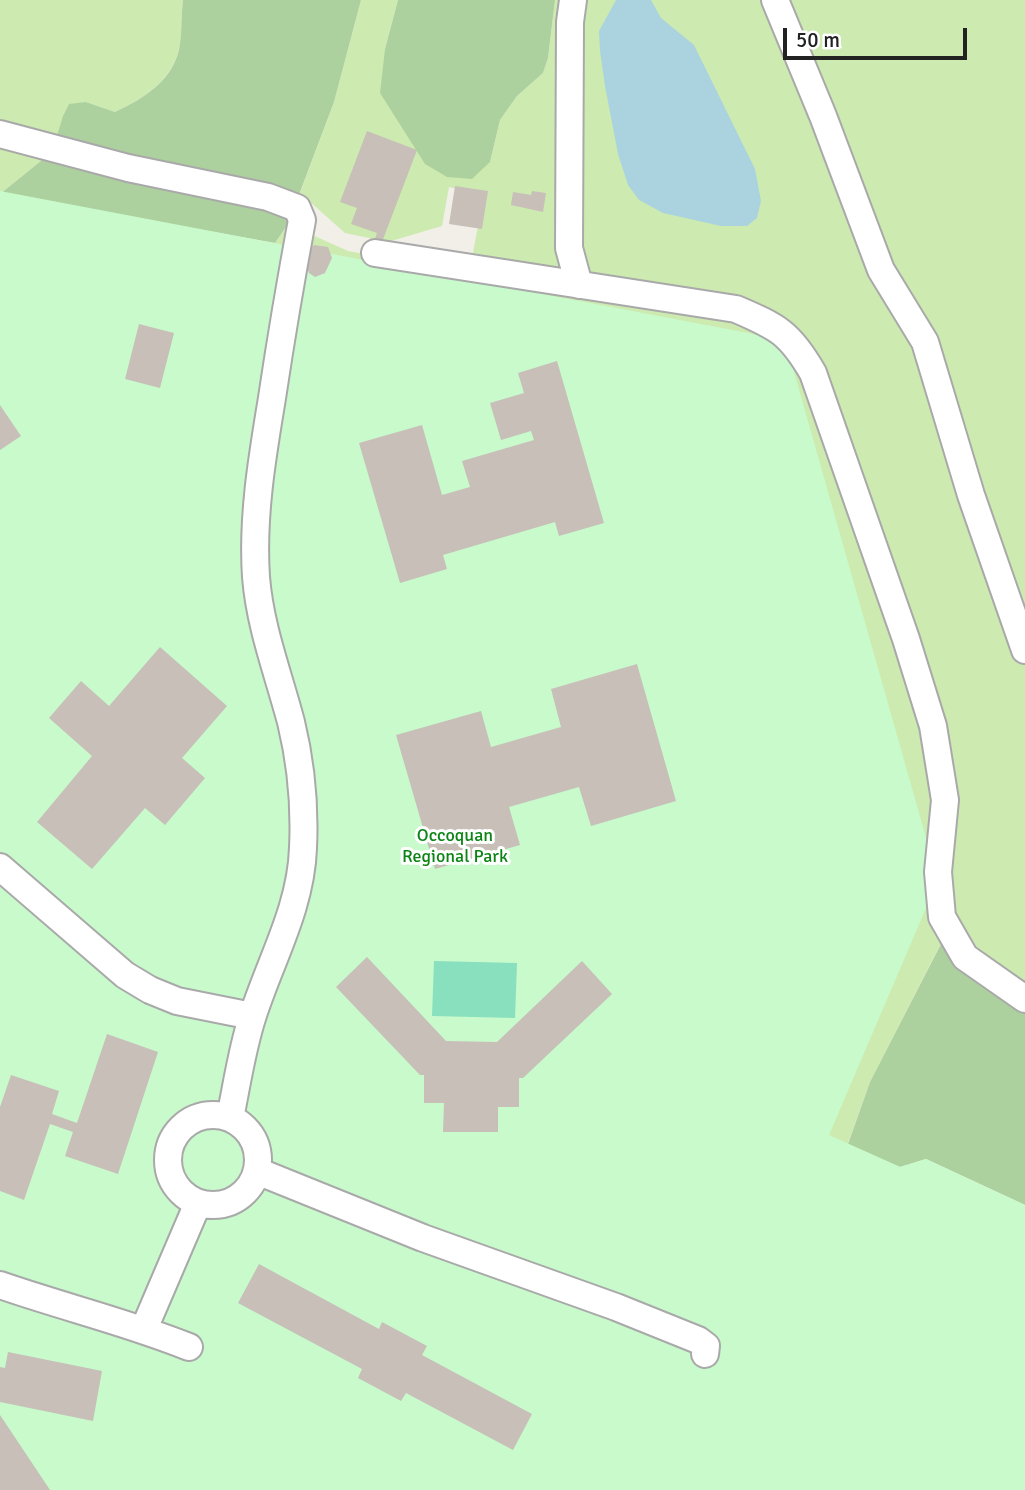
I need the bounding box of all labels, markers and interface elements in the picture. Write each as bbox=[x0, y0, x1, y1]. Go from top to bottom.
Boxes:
scale bar bbox=[787, 14, 971, 58]
text: 50 m bbox=[796, 27, 840, 53]
park label: Occoquan Regional Park bbox=[402, 825, 508, 868]

